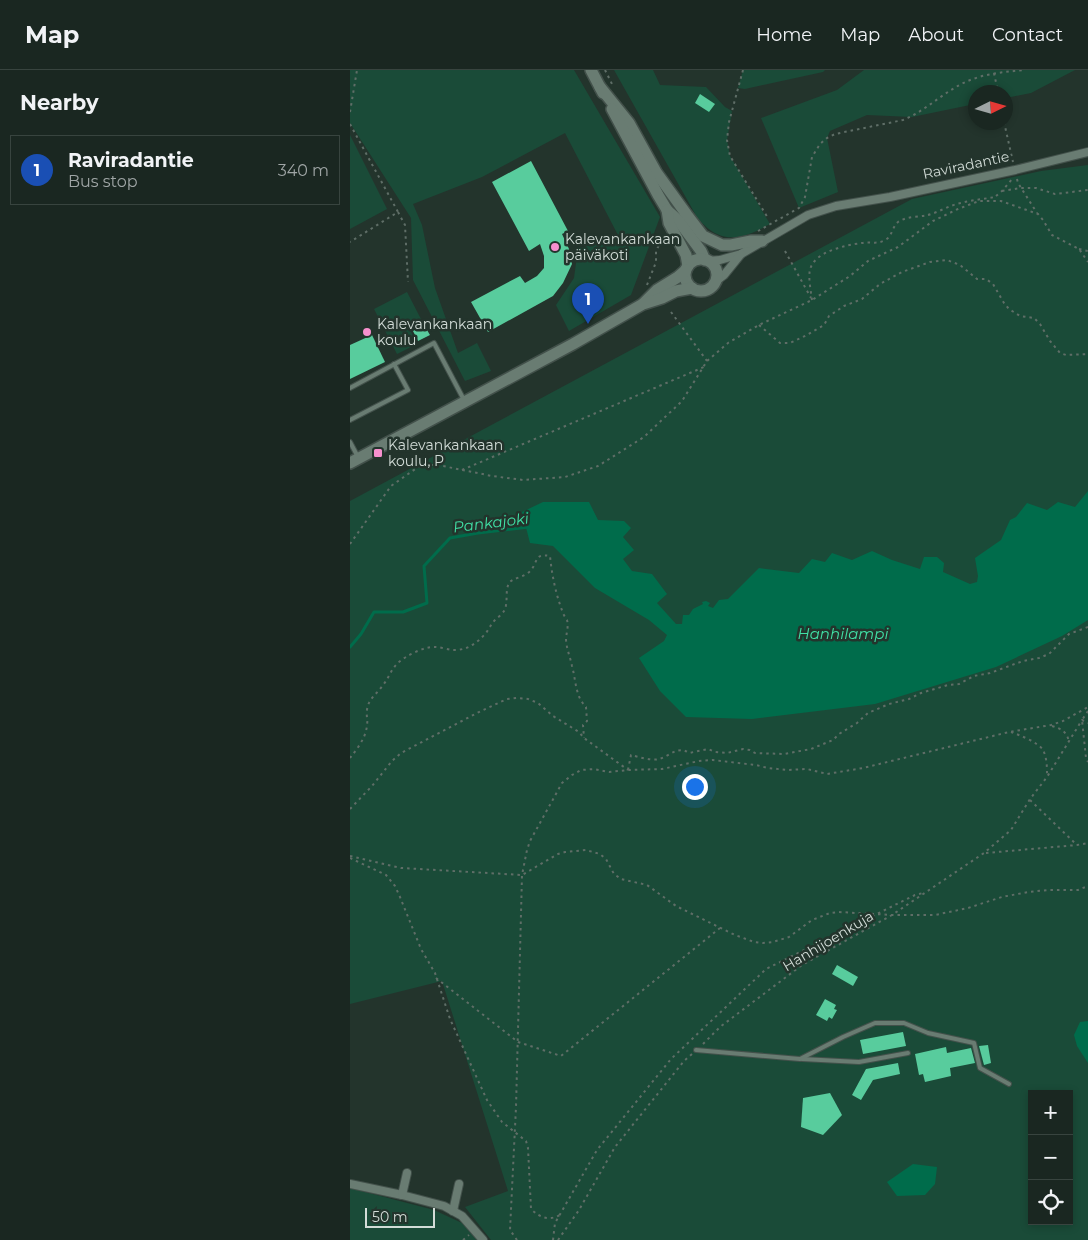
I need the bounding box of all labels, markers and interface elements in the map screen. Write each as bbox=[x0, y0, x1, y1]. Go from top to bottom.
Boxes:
text: Map bbox=[25, 20, 79, 49]
text: Home bbox=[756, 24, 812, 46]
text: Map bbox=[840, 24, 880, 46]
text: About bbox=[908, 24, 964, 46]
text: Contact bbox=[992, 24, 1063, 46]
north arrow bbox=[968, 85, 1013, 130]
text: Nearby bbox=[20, 90, 99, 115]
street label: Raviradantie bbox=[921, 147, 1011, 183]
text: Raviradantie bbox=[68, 149, 194, 172]
text: 1 bbox=[34, 161, 40, 180]
text: 340 m bbox=[278, 161, 329, 180]
text: Bus stop bbox=[68, 172, 138, 191]
place label: Kalevankankaan päiväkoti bbox=[565, 230, 680, 264]
marker: Kalevankankaan päiväkoti bbox=[549, 241, 561, 253]
pin: 1 bbox=[572, 283, 604, 324]
place label: Kalevankankaan koulu bbox=[377, 315, 492, 349]
marker: Kalevankankaan koulu bbox=[361, 326, 373, 338]
place label: Kalevankankaan koulu, P bbox=[388, 436, 503, 470]
marker: Kalevankankaan koulu, P bbox=[372, 447, 384, 459]
water label: Pankajoki bbox=[452, 508, 531, 537]
water label: Hanhilampi bbox=[797, 624, 889, 643]
your location bbox=[682, 774, 708, 800]
street label: Hanhijoenkuja bbox=[779, 907, 877, 975]
map controls bbox=[1028, 1090, 1073, 1225]
button: + bbox=[1028, 1090, 1073, 1135]
button: − bbox=[1028, 1135, 1073, 1180]
button: locate bbox=[1028, 1180, 1073, 1225]
scale bar bbox=[365, 1205, 435, 1228]
text: 50 m bbox=[372, 1208, 408, 1226]

